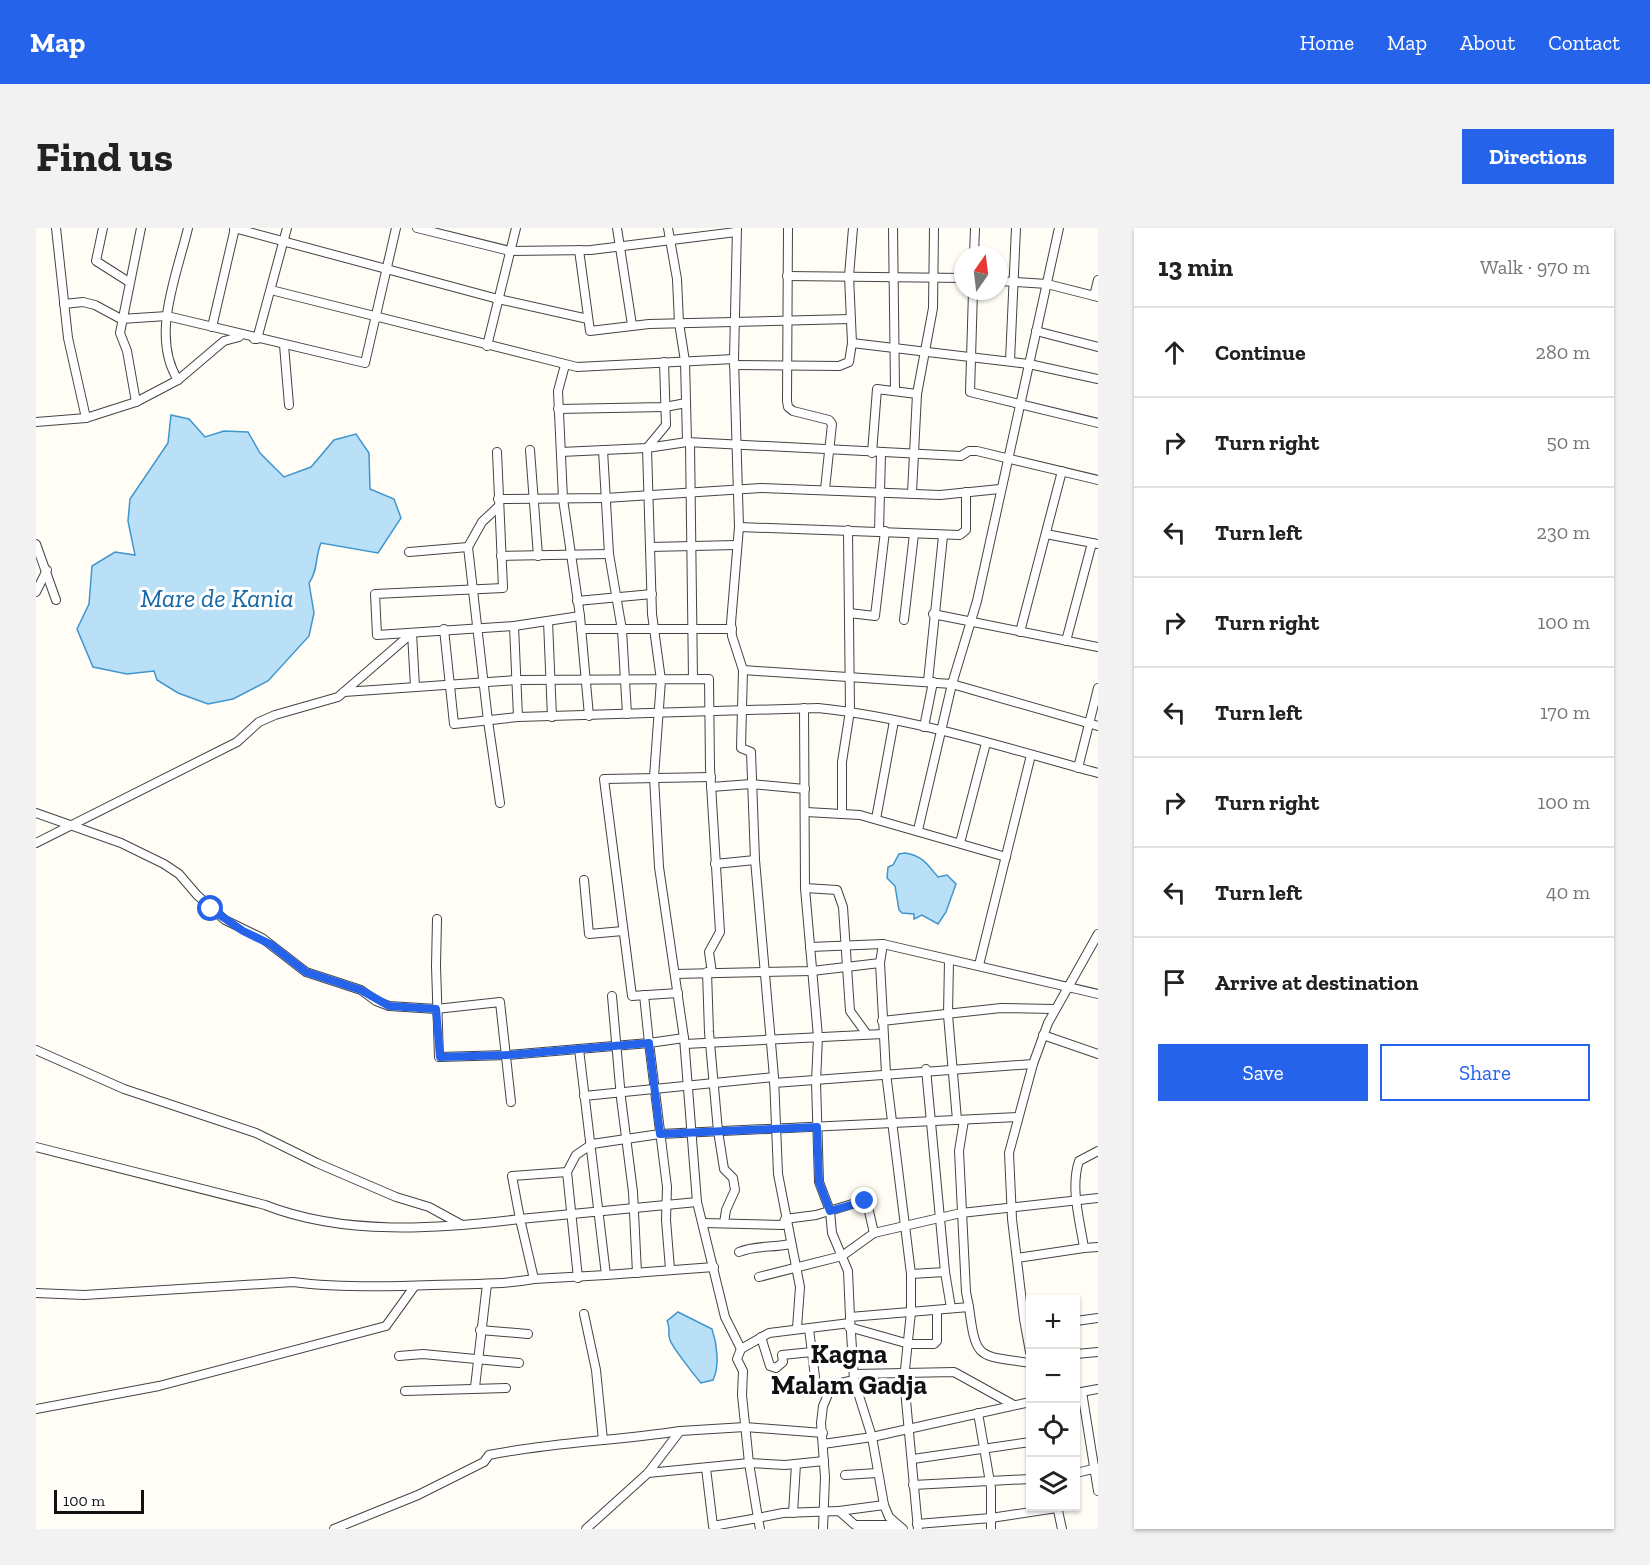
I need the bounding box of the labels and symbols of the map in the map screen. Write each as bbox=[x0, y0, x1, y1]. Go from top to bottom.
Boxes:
north arrow bbox=[954, 246, 1008, 300]
water label: Mare de Kania bbox=[140, 582, 294, 614]
route start bbox=[197, 895, 223, 921]
route end bbox=[851, 1187, 877, 1213]
district label: Kagna Malam Gadja bbox=[771, 1338, 927, 1401]
scale bar bbox=[54, 1487, 144, 1514]

